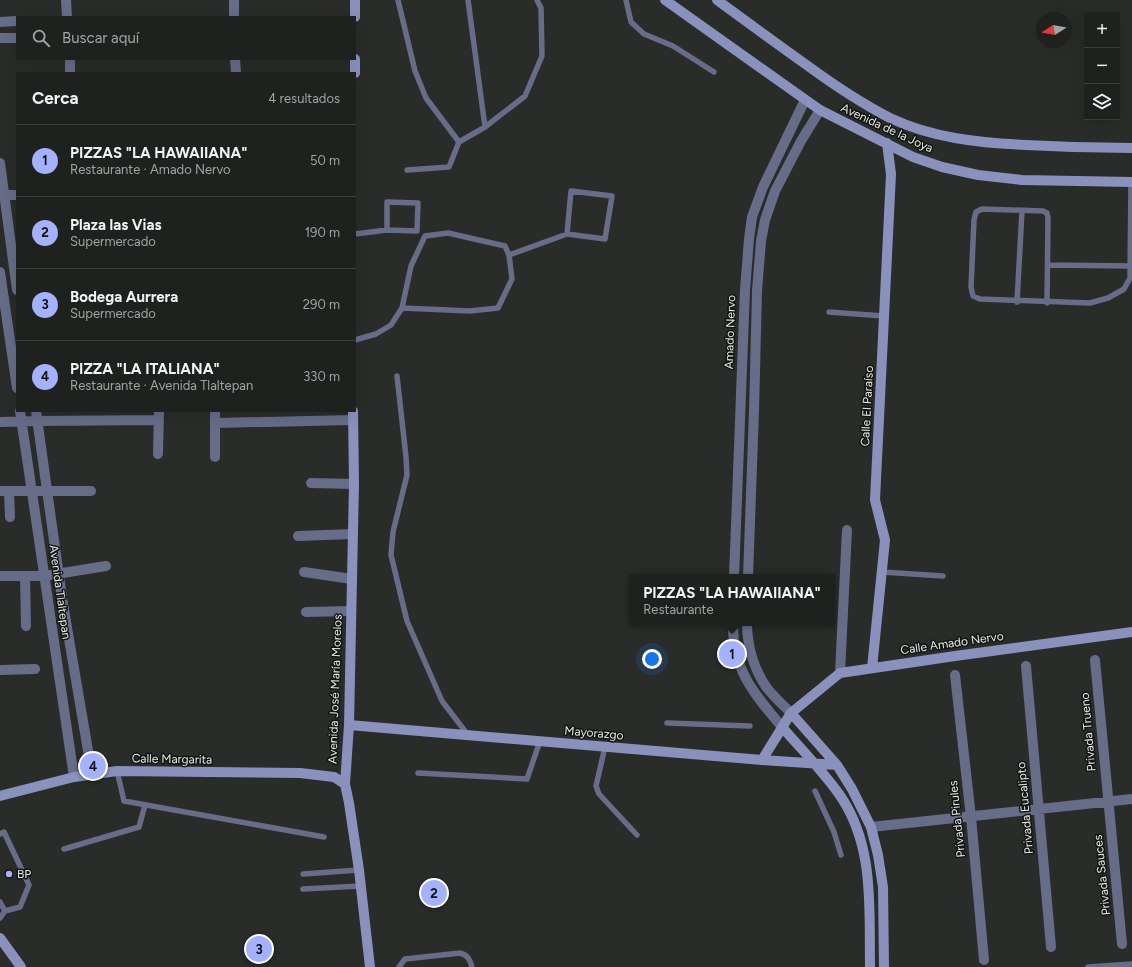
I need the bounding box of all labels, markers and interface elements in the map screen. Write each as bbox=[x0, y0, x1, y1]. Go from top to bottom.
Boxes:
north arrow bbox=[1036, 12, 1072, 48]
map controls bbox=[1084, 12, 1120, 120]
button: + bbox=[1084, 12, 1120, 48]
search box bbox=[16, 16, 356, 60]
icon: search bbox=[30, 27, 52, 49]
text: Buscar aquí bbox=[62, 29, 139, 47]
button: − bbox=[1084, 48, 1120, 84]
button: layers bbox=[1084, 84, 1120, 120]
text: Cerca bbox=[32, 88, 79, 108]
text: 4 resultados bbox=[268, 91, 340, 106]
street label: Avenida de la Joya bbox=[839, 101, 935, 155]
text: PIZZAS "LA HAWAIIANA" bbox=[70, 144, 248, 162]
text: 1 bbox=[42, 153, 48, 168]
text: 50 m bbox=[310, 153, 340, 168]
text: Restaurante · Amado Nervo bbox=[70, 162, 231, 177]
text: Plaza las Vias bbox=[70, 216, 161, 234]
text: 2 bbox=[41, 225, 49, 240]
text: 190 m bbox=[305, 225, 340, 240]
text: Supermercado bbox=[70, 234, 156, 249]
text: Bodega Aurrera bbox=[70, 288, 178, 306]
street label: Amado Nervo bbox=[722, 295, 738, 369]
text: 3 bbox=[41, 297, 49, 312]
text: 290 m bbox=[303, 297, 340, 312]
text: Supermercado bbox=[70, 306, 156, 321]
text: PIZZA "LA ITALIANA" bbox=[70, 360, 220, 378]
street label: Calle El Paraíso bbox=[858, 365, 876, 447]
text: 4 bbox=[41, 369, 49, 384]
text: 330 m bbox=[303, 369, 340, 384]
text: Restaurante · Avenida Tlaltepan bbox=[70, 378, 253, 393]
street label: Avenida Tlaltepan bbox=[46, 544, 74, 640]
popup bbox=[629, 574, 835, 626]
text: PIZZAS "LA HAWAIIANA" bbox=[643, 584, 821, 602]
text: Restaurante bbox=[643, 602, 714, 617]
street label: Avenida José María Morelos bbox=[325, 614, 345, 764]
street label: Calle Amado Nervo bbox=[900, 629, 1004, 657]
pin: 1 bbox=[719, 639, 745, 669]
your location bbox=[642, 649, 662, 669]
street label: Privada Trueno bbox=[1078, 692, 1098, 772]
street label: Mayorazgo bbox=[564, 723, 624, 743]
pin: 4 bbox=[80, 751, 106, 781]
street label: Calle Margarita bbox=[132, 751, 212, 767]
street label: Privada Eucalipto bbox=[1014, 761, 1036, 855]
street label: Privada Pirules bbox=[946, 779, 968, 858]
street label: Privada Sauces bbox=[1091, 834, 1113, 916]
place label: BP bbox=[17, 867, 31, 881]
marker: BP bbox=[4, 869, 14, 879]
pin: 2 bbox=[421, 878, 447, 908]
pin: 3 bbox=[246, 934, 272, 964]

